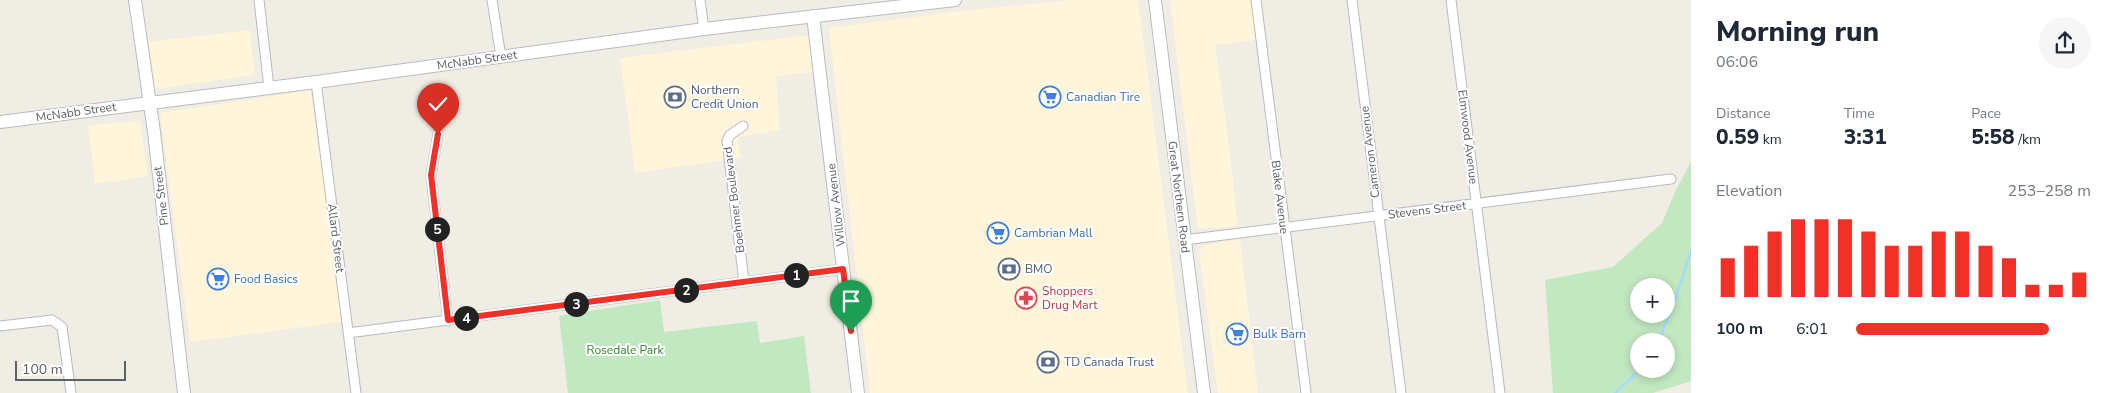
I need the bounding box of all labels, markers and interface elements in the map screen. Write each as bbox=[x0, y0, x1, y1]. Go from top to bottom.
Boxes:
text: Morning run bbox=[1716, 13, 1879, 51]
button: share bbox=[2039, 17, 2091, 69]
street label: McNabb Street bbox=[436, 46, 519, 74]
text: 06:06 bbox=[1716, 51, 1758, 73]
place label: Northern Credit Union bbox=[691, 82, 759, 112]
pin bbox=[417, 83, 459, 134]
bank icon: Northern Credit Union bbox=[663, 85, 687, 109]
supermarket icon: Canadian Tire bbox=[1038, 85, 1062, 109]
place label: Canadian Tire bbox=[1066, 89, 1140, 105]
street label: Elmwood Avenue bbox=[1454, 89, 1482, 185]
icon: check bbox=[424, 90, 452, 118]
street label: McNabb Street bbox=[35, 98, 118, 126]
text: Distance bbox=[1716, 104, 1770, 123]
text: Time bbox=[1844, 104, 1875, 123]
text: Pace bbox=[1971, 104, 2001, 123]
street label: Cameron Avenue bbox=[1356, 105, 1384, 199]
text: 0.59 bbox=[1716, 123, 1759, 151]
text: 3:31 bbox=[1844, 123, 1887, 151]
text: 5:58 bbox=[1971, 123, 2015, 151]
text: km bbox=[1759, 130, 1782, 149]
text: /km bbox=[2015, 130, 2041, 149]
street label: Great Northern Road bbox=[1164, 140, 1194, 254]
street label: Boehmer Boulevard bbox=[720, 146, 748, 254]
street label: Blake Avenue bbox=[1268, 159, 1292, 235]
street label: Willow Avenue bbox=[823, 163, 849, 247]
street label: Pine Street bbox=[149, 165, 173, 226]
text: Elevation bbox=[1716, 180, 1782, 202]
text: 253–258 m bbox=[2008, 180, 2091, 202]
street label: Stevens Street bbox=[1387, 197, 1468, 223]
street label: Allard Street bbox=[324, 203, 348, 274]
pin: 5 bbox=[424, 216, 450, 242]
text: 5 bbox=[433, 220, 442, 239]
supermarket icon: Cambrian Mall bbox=[986, 221, 1010, 245]
place label: Cambrian Mall bbox=[1014, 225, 1093, 241]
bank icon: BMO bbox=[997, 257, 1021, 281]
place label: BMO bbox=[1025, 261, 1053, 277]
pin: 1 bbox=[784, 262, 808, 288]
text: 1 bbox=[792, 266, 801, 285]
supermarket icon: Food Basics bbox=[206, 267, 230, 291]
place label: Food Basics bbox=[234, 271, 298, 287]
pin: 2 bbox=[674, 278, 698, 302]
map controls bbox=[1630, 278, 1675, 378]
button: + bbox=[1630, 278, 1675, 323]
pin bbox=[830, 280, 872, 331]
text: 2 bbox=[682, 281, 691, 300]
place label: Shoppers Drug Mart bbox=[1042, 283, 1098, 313]
pharmacy icon: Shoppers Drug Mart bbox=[1014, 286, 1038, 310]
icon: arrive bbox=[837, 287, 865, 315]
pin: 3 bbox=[564, 292, 588, 316]
text: 3 bbox=[572, 295, 581, 314]
pin: 4 bbox=[454, 306, 478, 330]
text: 4 bbox=[462, 309, 471, 328]
text: 100 m bbox=[1716, 318, 1763, 340]
text: 6:01 bbox=[1796, 318, 1828, 340]
supermarket icon: Bulk Barn bbox=[1225, 322, 1249, 346]
place label: Bulk Barn bbox=[1253, 326, 1306, 342]
button: − bbox=[1630, 333, 1675, 378]
park label: Rosedale Park bbox=[587, 342, 664, 358]
bank icon: TD Canada Trust bbox=[1036, 350, 1060, 374]
place label: TD Canada Trust bbox=[1064, 354, 1155, 370]
scale bar bbox=[15, 358, 126, 381]
text: 100 m bbox=[22, 360, 63, 379]

